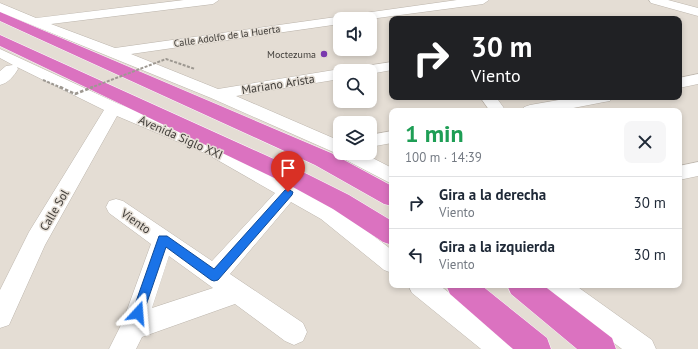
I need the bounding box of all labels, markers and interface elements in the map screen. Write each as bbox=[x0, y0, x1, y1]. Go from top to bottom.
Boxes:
map controls bbox=[333, 12, 377, 160]
button: sound bbox=[333, 12, 377, 56]
street label: Calle Adolfo de la Huerta bbox=[173, 22, 281, 50]
text: 30 m bbox=[471, 28, 532, 65]
icon: right bbox=[405, 32, 457, 84]
place label: Moctezuma bbox=[267, 48, 316, 61]
marker: Moctezuma bbox=[319, 49, 329, 59]
button: search bbox=[333, 64, 377, 108]
text: Viento bbox=[471, 64, 521, 87]
street label: Mariano Arista bbox=[240, 71, 316, 97]
street label: Avenida Siglo XXI bbox=[137, 112, 225, 162]
button: layers bbox=[333, 116, 377, 160]
text: 1 min bbox=[405, 118, 464, 149]
button: close bbox=[624, 121, 666, 163]
text: 100 m · 14:39 bbox=[405, 149, 482, 166]
pin bbox=[271, 151, 305, 192]
icon: arrive bbox=[277, 157, 299, 179]
text: Gira a la derecha bbox=[439, 185, 546, 204]
street label: Calle Sol bbox=[36, 186, 72, 233]
icon: right bbox=[405, 192, 427, 214]
text: 30 m bbox=[633, 193, 666, 212]
text: Viento bbox=[439, 204, 475, 221]
street label: Viento bbox=[117, 205, 154, 237]
text: Gira a la izquierda bbox=[439, 237, 555, 256]
icon: left bbox=[405, 244, 427, 266]
text: 30 m bbox=[633, 245, 666, 264]
text: Viento bbox=[439, 256, 475, 273]
position arrow bbox=[117, 292, 159, 334]

